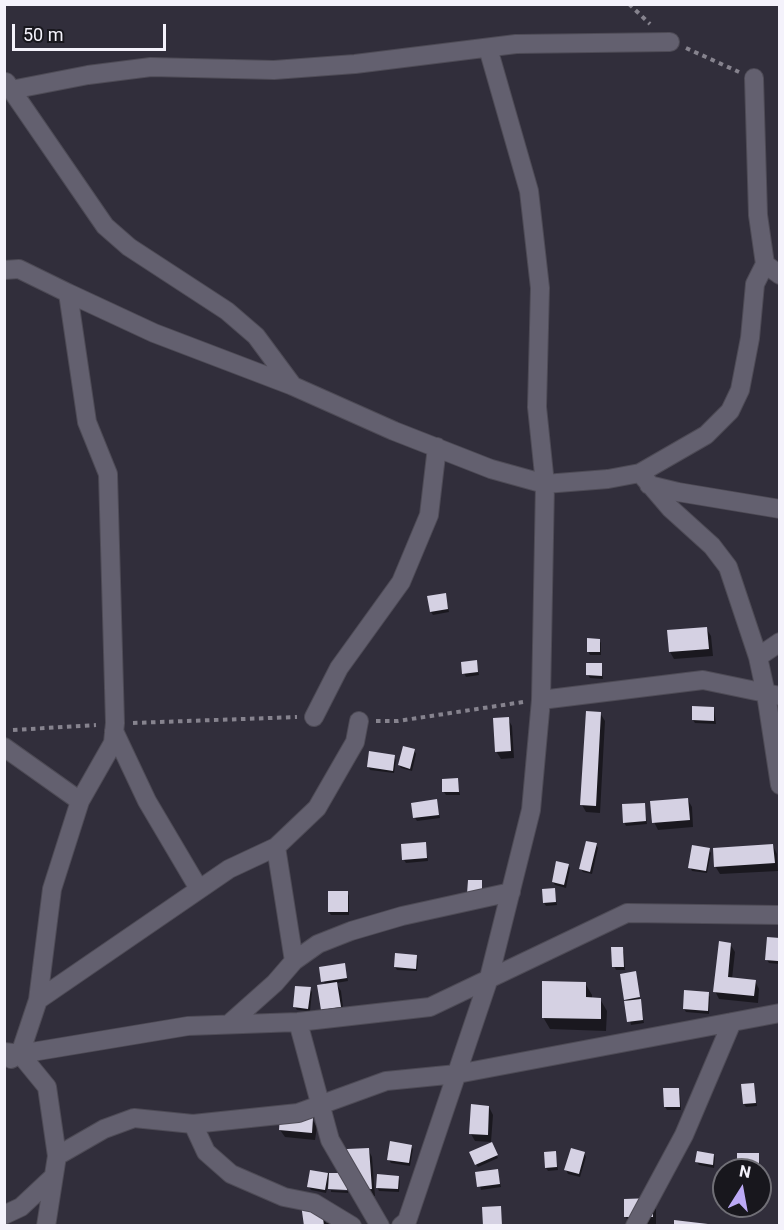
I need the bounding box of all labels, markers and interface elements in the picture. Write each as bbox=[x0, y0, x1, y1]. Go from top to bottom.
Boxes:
scale bar bbox=[15, 12, 170, 50]
text: 50 m bbox=[23, 24, 63, 45]
north arrow bbox=[712, 1158, 772, 1218]
text: N bbox=[738, 1161, 752, 1182]

